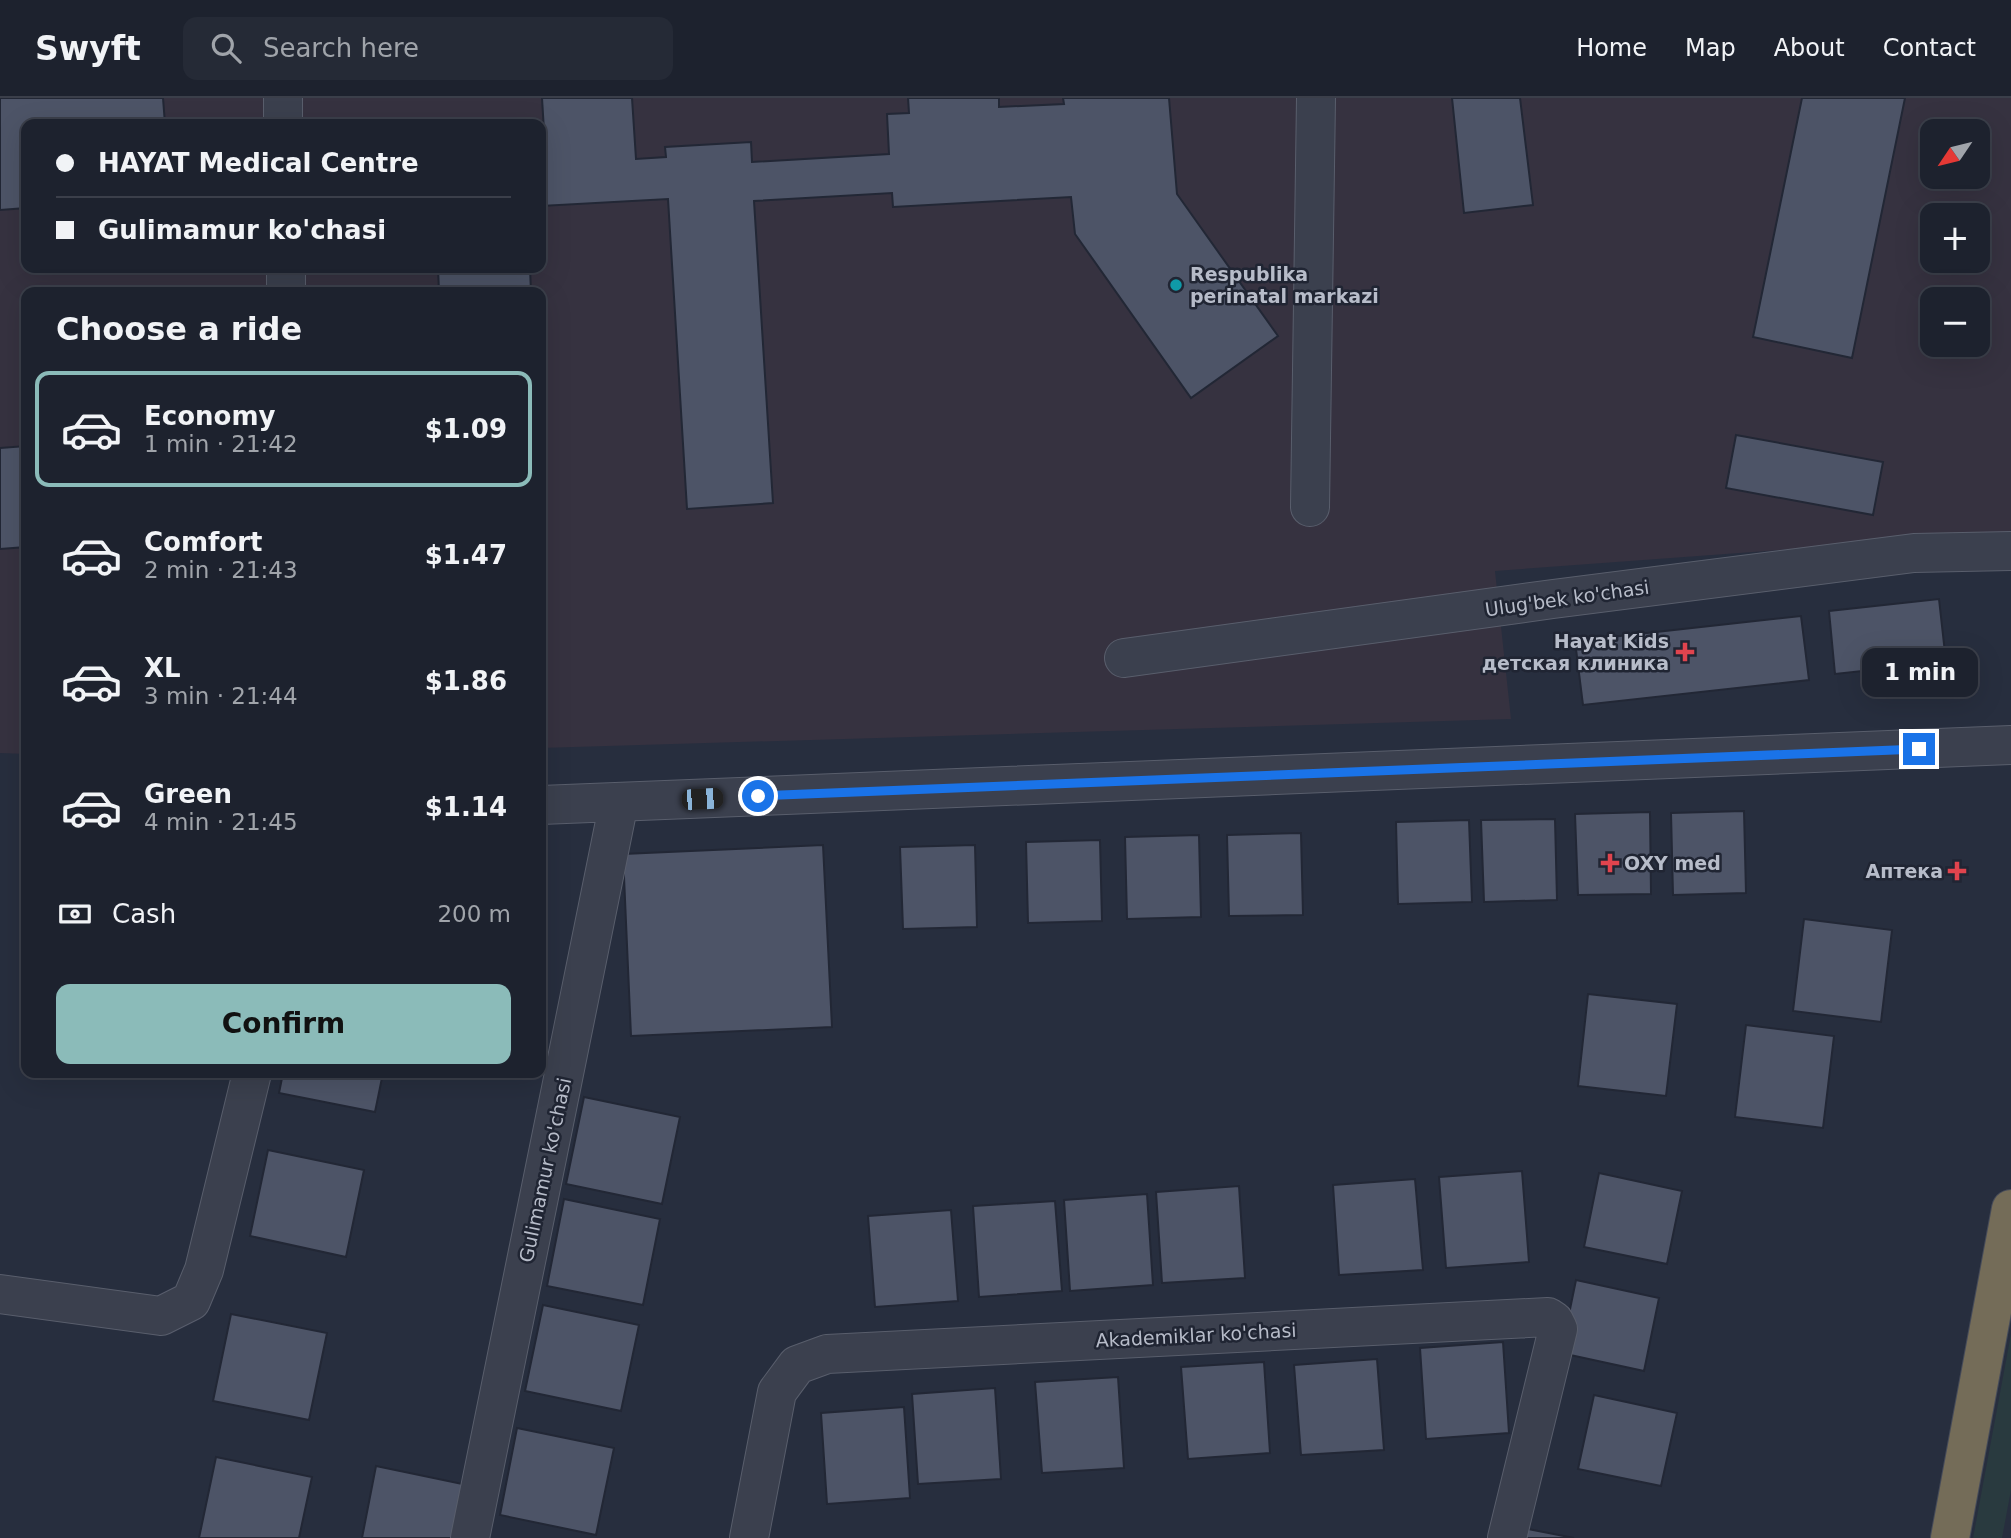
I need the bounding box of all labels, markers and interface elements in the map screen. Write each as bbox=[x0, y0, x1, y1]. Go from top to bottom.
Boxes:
search box bbox=[183, 17, 673, 80]
text: Swyft bbox=[35, 29, 141, 68]
icon: search bbox=[207, 29, 245, 67]
text: Search here bbox=[263, 33, 419, 63]
text: Home bbox=[1576, 34, 1647, 62]
text: Map bbox=[1685, 34, 1736, 62]
text: About bbox=[1774, 34, 1845, 62]
text: Contact bbox=[1883, 34, 1976, 62]
north arrow bbox=[1920, 119, 1990, 189]
map controls bbox=[1920, 119, 1990, 357]
text: HAYAT Medical Centre bbox=[98, 148, 419, 178]
button: + bbox=[1920, 203, 1990, 273]
text: Gulimamur ko'chasi bbox=[98, 215, 386, 245]
place label: Respublika perinatal markazi bbox=[1190, 263, 1379, 307]
marker: Respublika perinatal markazi bbox=[1168, 277, 1184, 293]
button: − bbox=[1920, 287, 1990, 357]
text: Choose a ride bbox=[56, 310, 302, 348]
icon: car bbox=[60, 398, 123, 461]
text: Economy bbox=[144, 401, 275, 431]
text: $1.09 bbox=[425, 414, 507, 444]
text: 1 min · 21:42 bbox=[144, 431, 298, 457]
icon: car bbox=[60, 524, 123, 587]
text: Comfort bbox=[144, 527, 262, 557]
text: $1.47 bbox=[425, 540, 507, 570]
text: 2 min · 21:43 bbox=[144, 557, 298, 583]
street label: Ulug'bek ko'chasi bbox=[1483, 576, 1651, 620]
place label: Hayat Kids детская клиника bbox=[1482, 630, 1669, 674]
marker: Hayat Kids детская клиника bbox=[1675, 642, 1695, 662]
callout: 1 min bbox=[1861, 648, 1977, 696]
icon: car bbox=[60, 650, 123, 713]
text: XL bbox=[144, 653, 181, 683]
text: 1 min bbox=[1884, 659, 1956, 685]
text: $1.86 bbox=[425, 666, 507, 696]
text: 3 min · 21:44 bbox=[144, 683, 298, 709]
route end bbox=[1903, 733, 1935, 765]
icon: car bbox=[60, 776, 123, 839]
text: Green bbox=[144, 779, 232, 809]
route start bbox=[742, 780, 774, 812]
car bbox=[681, 787, 724, 811]
text: $1.14 bbox=[425, 792, 507, 822]
text: 4 min · 21:45 bbox=[144, 809, 298, 835]
place label: OXY med bbox=[1624, 852, 1721, 874]
marker: OXY med bbox=[1602, 855, 1618, 871]
place label: Аптека bbox=[1866, 860, 1943, 882]
marker: Аптека bbox=[1949, 863, 1965, 879]
icon: cash bbox=[56, 895, 94, 933]
text: Cash bbox=[112, 899, 176, 929]
text: 200 m bbox=[437, 901, 511, 927]
button: Confirm bbox=[56, 984, 511, 1064]
street label: Gulimamur ko'chasi bbox=[515, 1076, 575, 1264]
street label: Akademiklar ko'chasi bbox=[1095, 1319, 1297, 1351]

